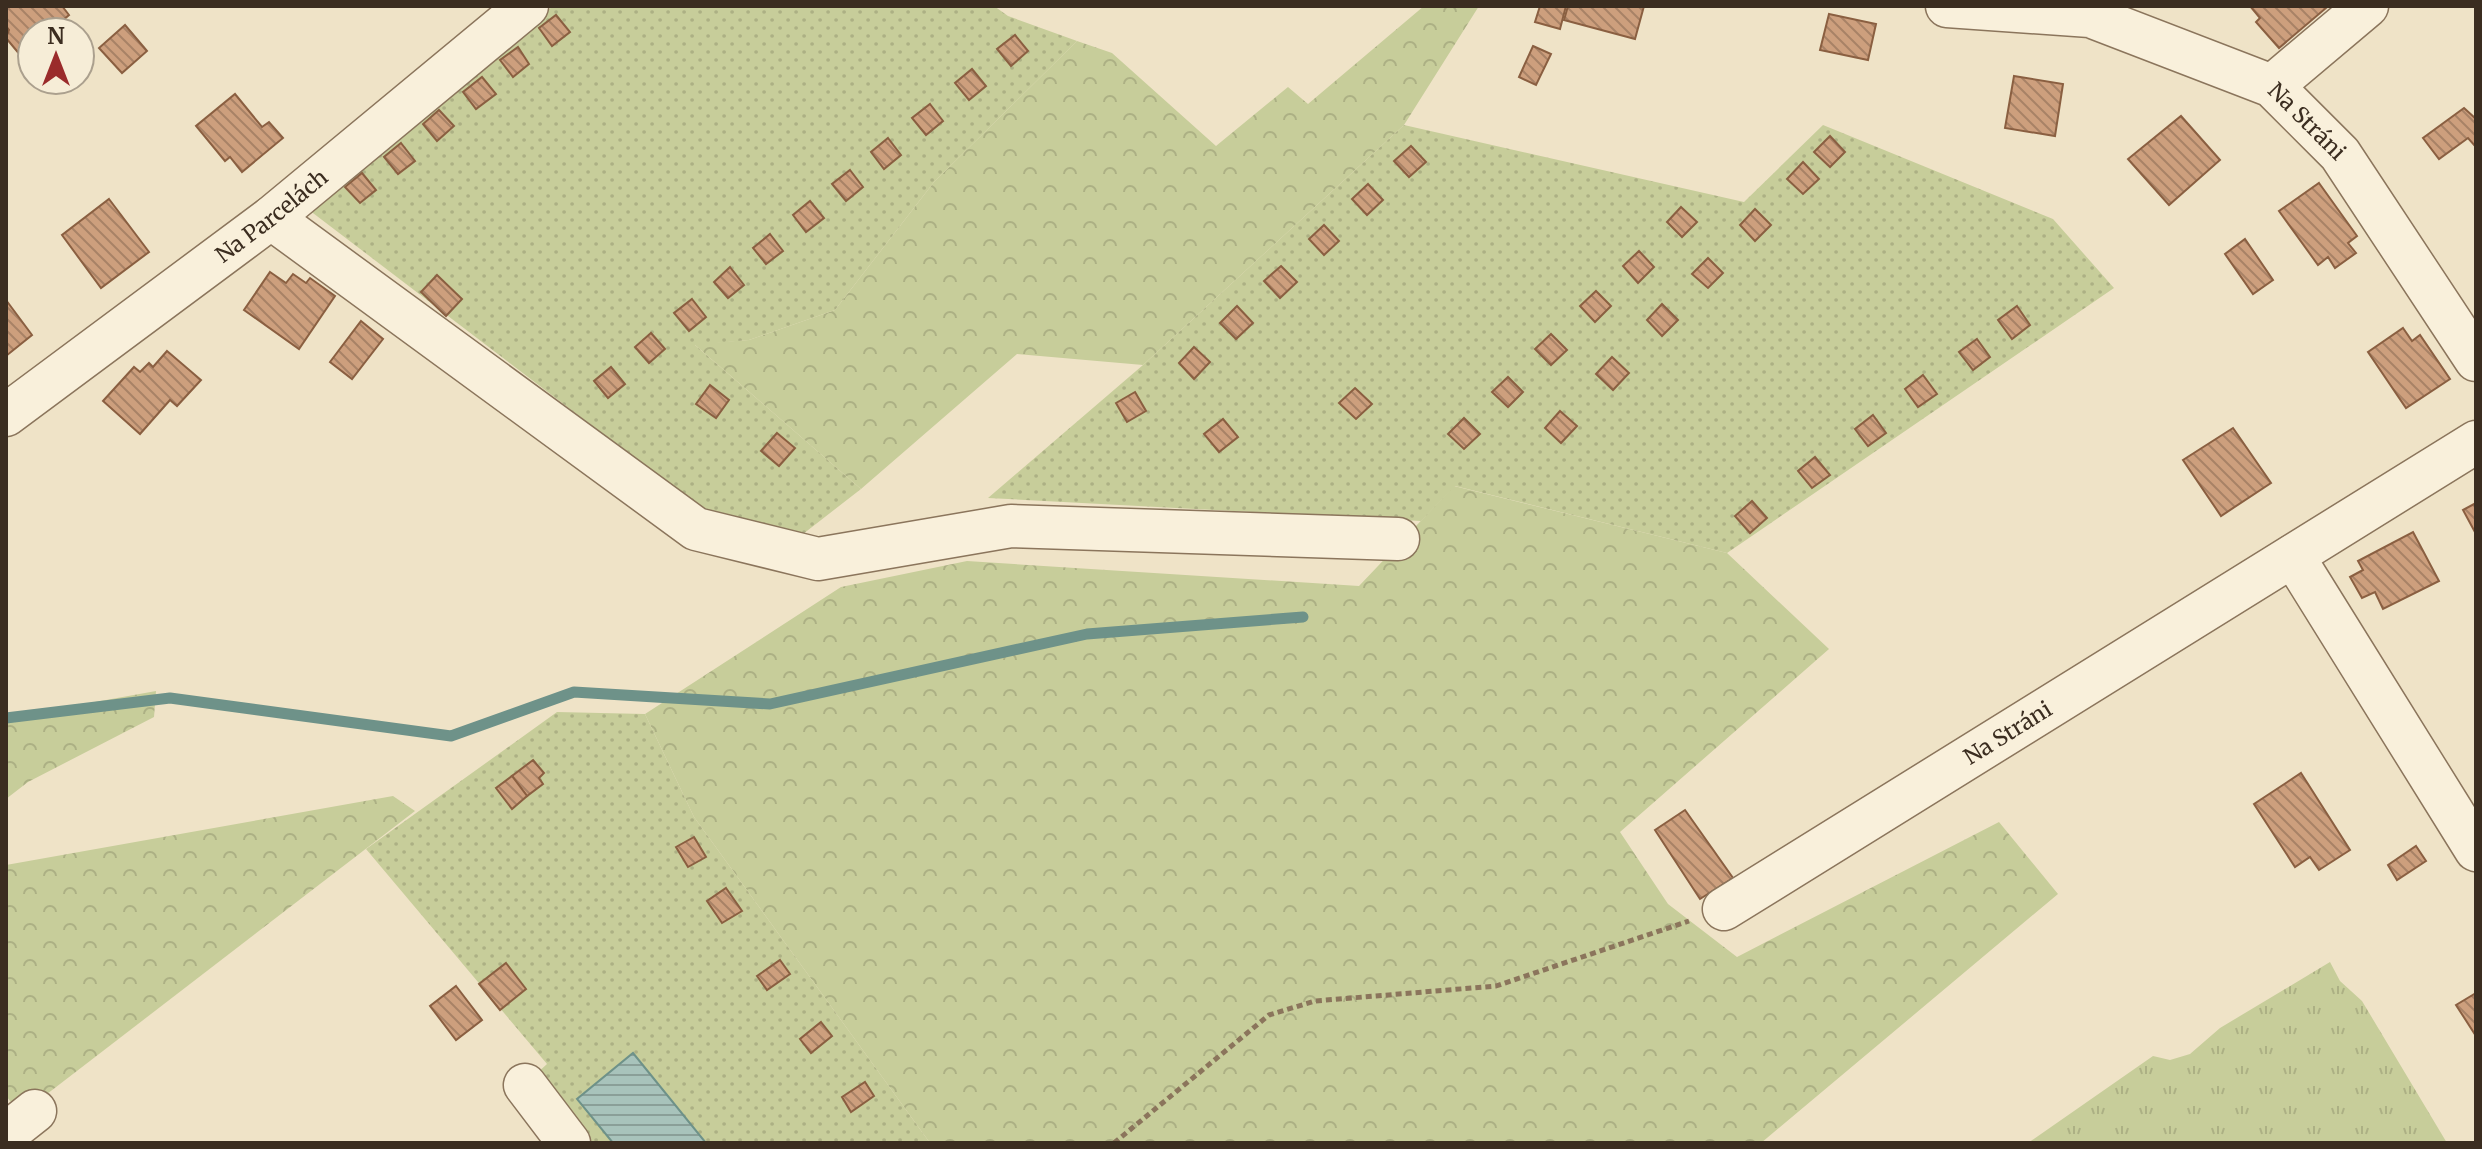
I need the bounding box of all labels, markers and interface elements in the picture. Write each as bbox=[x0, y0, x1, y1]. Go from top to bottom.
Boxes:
north arrow bbox=[16, 16, 96, 96]
text: N bbox=[47, 22, 65, 50]
street label: Na Stráni bbox=[2262, 76, 2352, 166]
street label: Na Parcelách bbox=[210, 163, 334, 268]
street label: Na Stráni bbox=[1958, 695, 2057, 771]

